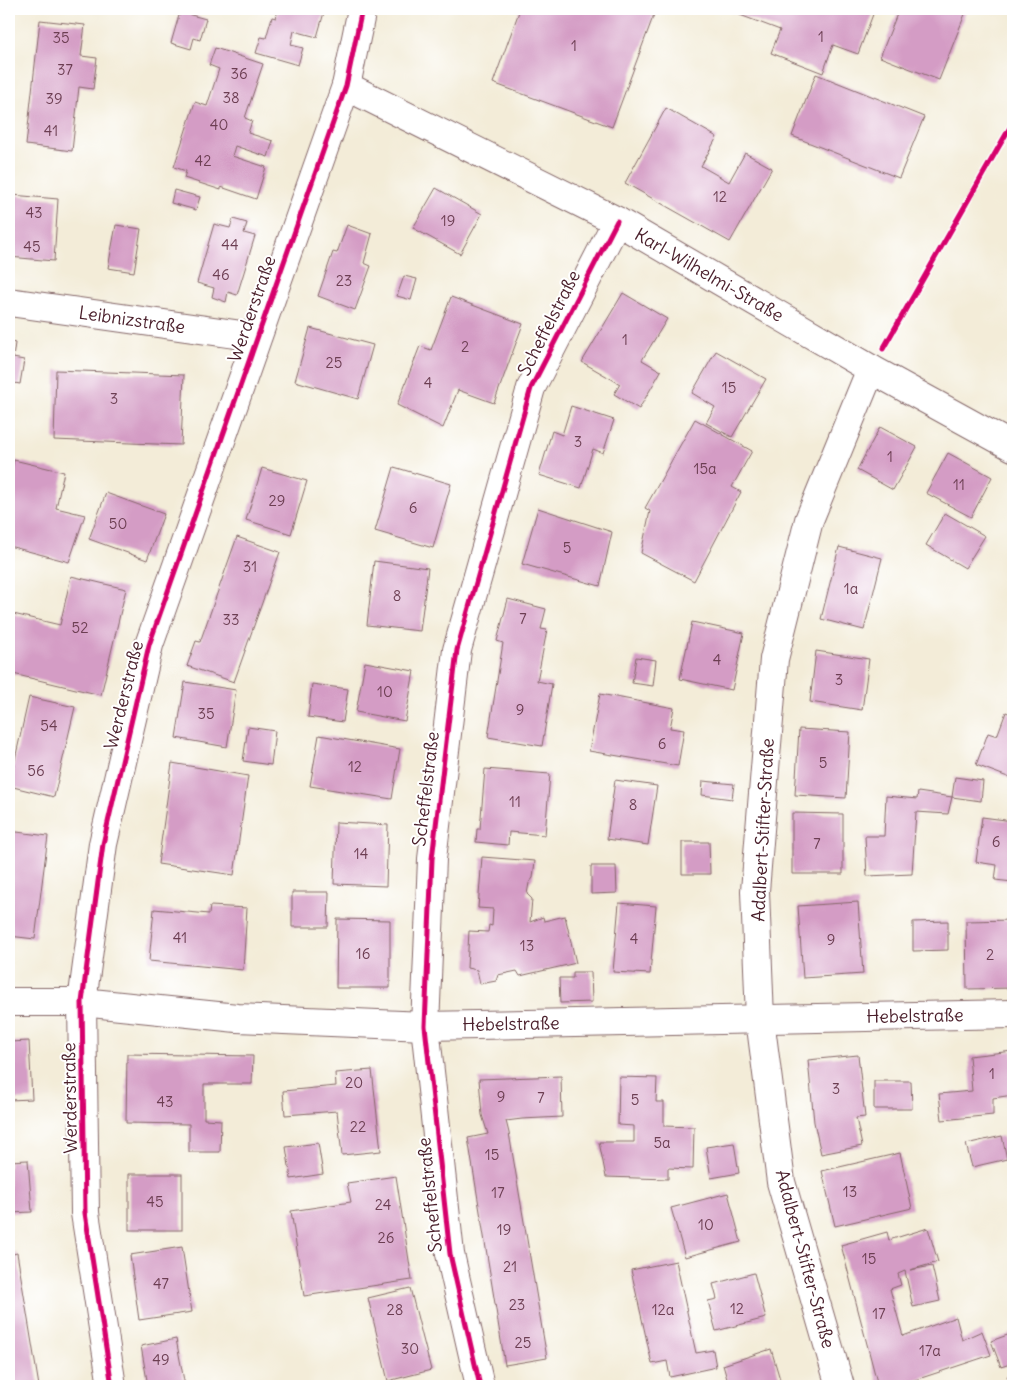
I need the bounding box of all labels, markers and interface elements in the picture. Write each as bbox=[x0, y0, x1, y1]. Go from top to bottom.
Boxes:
house number: 1 bbox=[818, 27, 824, 46]
house number: 35 bbox=[52, 28, 70, 47]
house number: 1 bbox=[571, 36, 577, 55]
house number: 37 bbox=[57, 60, 73, 79]
house number: 36 bbox=[230, 64, 248, 83]
house number: 38 bbox=[222, 88, 240, 107]
house number: 39 bbox=[45, 89, 63, 108]
house number: 40 bbox=[210, 115, 228, 134]
house number: 41 bbox=[44, 121, 58, 140]
house number: 42 bbox=[195, 151, 211, 170]
house number: 12 bbox=[713, 187, 727, 206]
house number: 43 bbox=[25, 203, 43, 222]
house number: 19 bbox=[441, 211, 455, 230]
street label: Karl-Wilhelmi-Straße bbox=[631, 223, 788, 327]
house number: 44 bbox=[221, 235, 239, 254]
house number: 45 bbox=[23, 237, 41, 256]
street label: Werderstraße bbox=[223, 252, 281, 365]
house number: 46 bbox=[212, 265, 230, 284]
street label: Scheffelstraße bbox=[512, 266, 585, 379]
house number: 23 bbox=[336, 271, 352, 290]
street label: Leibnizstraße bbox=[77, 301, 187, 338]
house number: 1 bbox=[622, 330, 628, 349]
house number: 2 bbox=[461, 337, 469, 356]
house number: 25 bbox=[326, 353, 342, 372]
house number: 4 bbox=[424, 373, 433, 392]
house number: 15 bbox=[722, 378, 736, 397]
house number: 3 bbox=[110, 389, 118, 408]
house number: 3 bbox=[574, 432, 582, 451]
house number: 1 bbox=[887, 447, 893, 466]
house number: 15a bbox=[693, 459, 717, 478]
house number: 11 bbox=[953, 475, 965, 494]
house number: 29 bbox=[269, 491, 285, 510]
house number: 6 bbox=[409, 498, 417, 517]
house number: 50 bbox=[109, 514, 127, 533]
house number: 5 bbox=[563, 538, 571, 557]
house number: 31 bbox=[243, 557, 257, 576]
house number: 1a bbox=[844, 579, 859, 598]
house number: 8 bbox=[393, 586, 401, 605]
house number: 7 bbox=[519, 609, 527, 628]
house number: 33 bbox=[222, 610, 240, 629]
house number: 52 bbox=[72, 618, 88, 637]
street label: Werderstraße bbox=[99, 638, 148, 752]
house number: 4 bbox=[713, 650, 722, 669]
house number: 3 bbox=[835, 670, 843, 689]
house number: 10 bbox=[377, 682, 393, 701]
house number: 9 bbox=[516, 700, 524, 719]
house number: 35 bbox=[197, 704, 215, 723]
house number: 54 bbox=[40, 716, 58, 735]
street label: Scheffelstraße bbox=[407, 730, 444, 848]
house number: 6 bbox=[658, 734, 666, 753]
street label: Adalbert-Stifter-Straße bbox=[746, 738, 779, 922]
house number: 5 bbox=[819, 753, 827, 772]
house number: 12 bbox=[348, 757, 362, 776]
house number: 56 bbox=[27, 761, 45, 780]
house number: 11 bbox=[509, 792, 521, 811]
house number: 8 bbox=[629, 795, 637, 814]
house number: 6 bbox=[992, 832, 1000, 851]
house number: 7 bbox=[813, 834, 821, 853]
house number: 14 bbox=[354, 844, 369, 863]
house number: 41 bbox=[173, 928, 187, 947]
house number: 4 bbox=[630, 929, 639, 948]
house number: 9 bbox=[827, 930, 835, 949]
house number: 13 bbox=[520, 936, 534, 955]
house number: 16 bbox=[356, 944, 370, 963]
house number: 2 bbox=[986, 945, 994, 964]
street label: Hebelstraße bbox=[866, 1003, 964, 1028]
street label: Hebelstraße bbox=[462, 1011, 560, 1036]
street label: Werderstraße bbox=[57, 1042, 82, 1154]
house number: 1 bbox=[989, 1064, 995, 1083]
house number: 20 bbox=[345, 1073, 363, 1092]
house number: 3 bbox=[832, 1079, 840, 1098]
house number: 9 bbox=[497, 1087, 505, 1106]
house number: 7 bbox=[537, 1088, 545, 1107]
house number: 5 bbox=[631, 1090, 639, 1109]
house number: 43 bbox=[156, 1092, 174, 1111]
house number: 22 bbox=[350, 1117, 366, 1136]
house number: 5a bbox=[653, 1133, 671, 1152]
street label: Scheffelstraße bbox=[412, 1136, 447, 1254]
house number: 15 bbox=[485, 1145, 499, 1164]
street label: Adalbert-Stifter-Straße bbox=[771, 1167, 840, 1351]
house number: 13 bbox=[843, 1182, 857, 1201]
house number: 17 bbox=[491, 1183, 505, 1202]
house number: 45 bbox=[146, 1192, 164, 1211]
house number: 24 bbox=[375, 1195, 392, 1214]
house number: 10 bbox=[698, 1215, 714, 1234]
house number: 19 bbox=[497, 1220, 511, 1239]
house number: 26 bbox=[378, 1228, 394, 1247]
house number: 15 bbox=[862, 1249, 876, 1268]
house number: 21 bbox=[503, 1257, 517, 1276]
house number: 47 bbox=[153, 1274, 169, 1293]
house number: 23 bbox=[509, 1295, 525, 1314]
house number: 12 bbox=[730, 1299, 744, 1318]
house number: 28 bbox=[387, 1300, 403, 1319]
house number: 12a bbox=[652, 1300, 675, 1319]
house number: 17 bbox=[872, 1304, 886, 1323]
house number: 25 bbox=[515, 1333, 531, 1352]
house number: 30 bbox=[401, 1339, 419, 1358]
house number: 17a bbox=[919, 1341, 941, 1360]
house number: 49 bbox=[152, 1350, 170, 1369]

